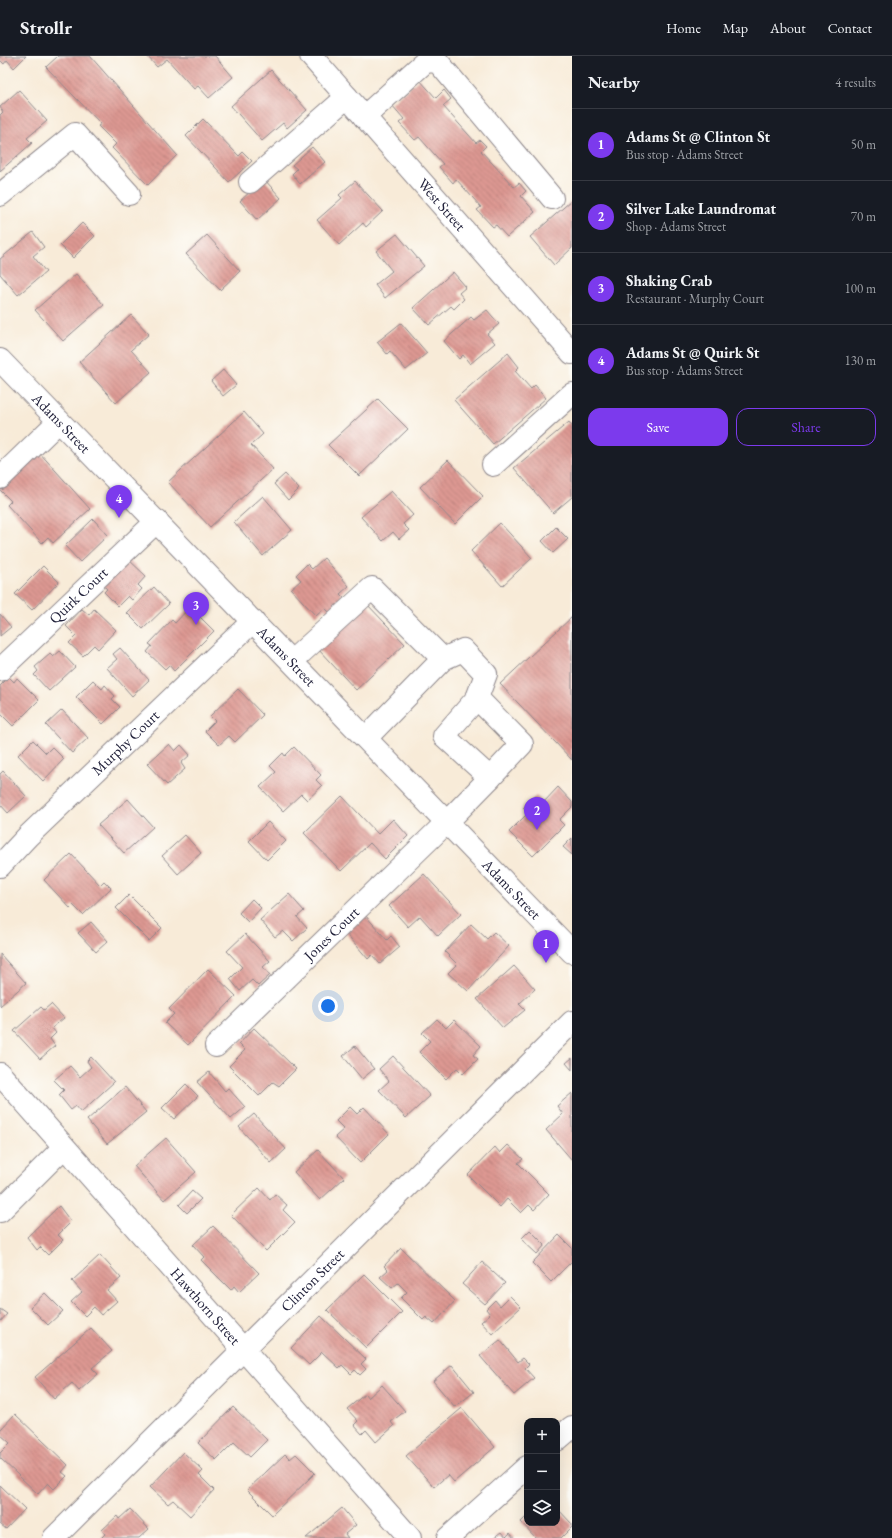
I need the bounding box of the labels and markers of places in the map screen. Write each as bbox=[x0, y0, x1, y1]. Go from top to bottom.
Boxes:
pin: 4 bbox=[106, 485, 132, 518]
pin: 3 bbox=[183, 592, 209, 625]
pin: 2 bbox=[524, 797, 550, 830]
pin: 1 bbox=[533, 930, 559, 963]

